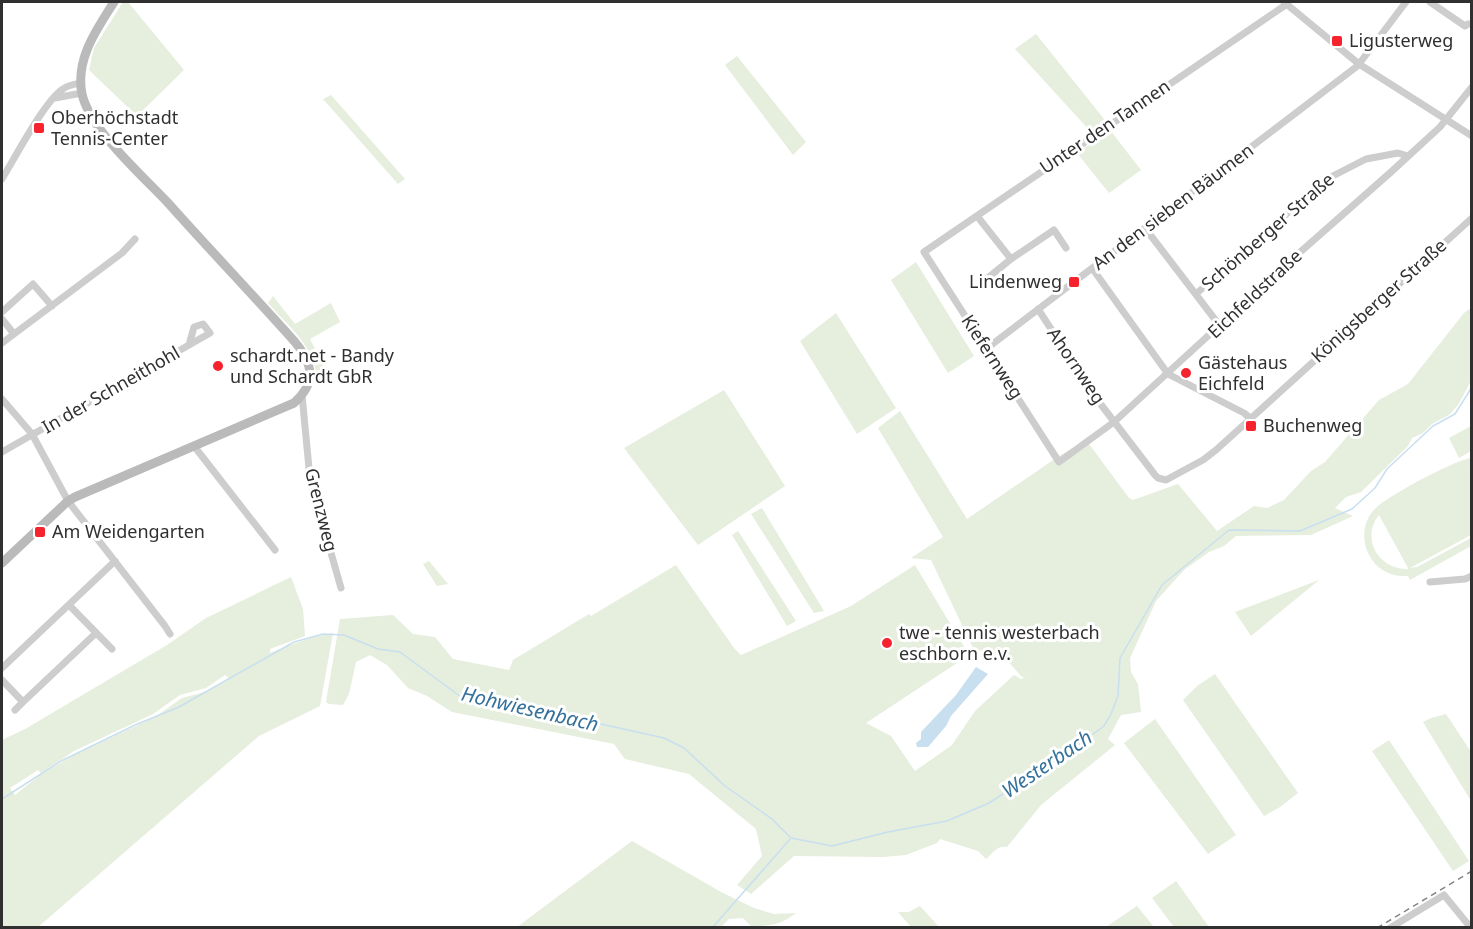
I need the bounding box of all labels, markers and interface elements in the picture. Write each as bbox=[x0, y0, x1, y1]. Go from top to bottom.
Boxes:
place label: Ligusterweg bbox=[1349, 28, 1453, 52]
marker: Ligusterweg bbox=[1330, 34, 1344, 48]
street label: Unter den Tannen bbox=[1035, 74, 1174, 179]
place label: Oberhöchstadt Tennis-Center bbox=[51, 105, 179, 150]
marker: Oberhöchstadt Tennis-Center bbox=[32, 121, 46, 135]
street label: An den sieben Bäumen bbox=[1087, 138, 1258, 275]
street label: Schönberger Straße bbox=[1196, 167, 1339, 296]
street label: Königsberger Straße bbox=[1306, 233, 1451, 368]
street label: Eichfeldstraße bbox=[1202, 243, 1306, 343]
place label: Lindenweg bbox=[969, 269, 1062, 293]
marker: Lindenweg bbox=[1067, 275, 1081, 289]
street label: Kiefernweg bbox=[957, 310, 1029, 403]
street label: Ahornweg bbox=[1042, 322, 1111, 408]
street label: In der Schneithohl bbox=[37, 340, 184, 438]
place label: schardt.net - Bandy und Schardt GbR bbox=[230, 343, 395, 388]
place label: Gästehaus Eichfeld bbox=[1198, 350, 1287, 395]
marker: schardt.net - Bandy und Schardt GbR bbox=[211, 359, 225, 373]
marker: Gästehaus Eichfeld bbox=[1179, 366, 1193, 380]
place label: Buchenweg bbox=[1263, 413, 1362, 437]
marker: Buchenweg bbox=[1244, 419, 1258, 433]
street label: Grenzweg bbox=[300, 465, 344, 554]
place label: Am Weidengarten bbox=[52, 519, 205, 543]
marker: Am Weidengarten bbox=[33, 525, 47, 539]
place label: twe - tennis westerbach eschborn e.v. bbox=[899, 620, 1100, 665]
marker: twe - tennis westerbach eschborn e.v. bbox=[880, 636, 894, 650]
water label: Hohwiesenbach bbox=[459, 680, 601, 737]
water label: Westerbach bbox=[996, 723, 1097, 804]

